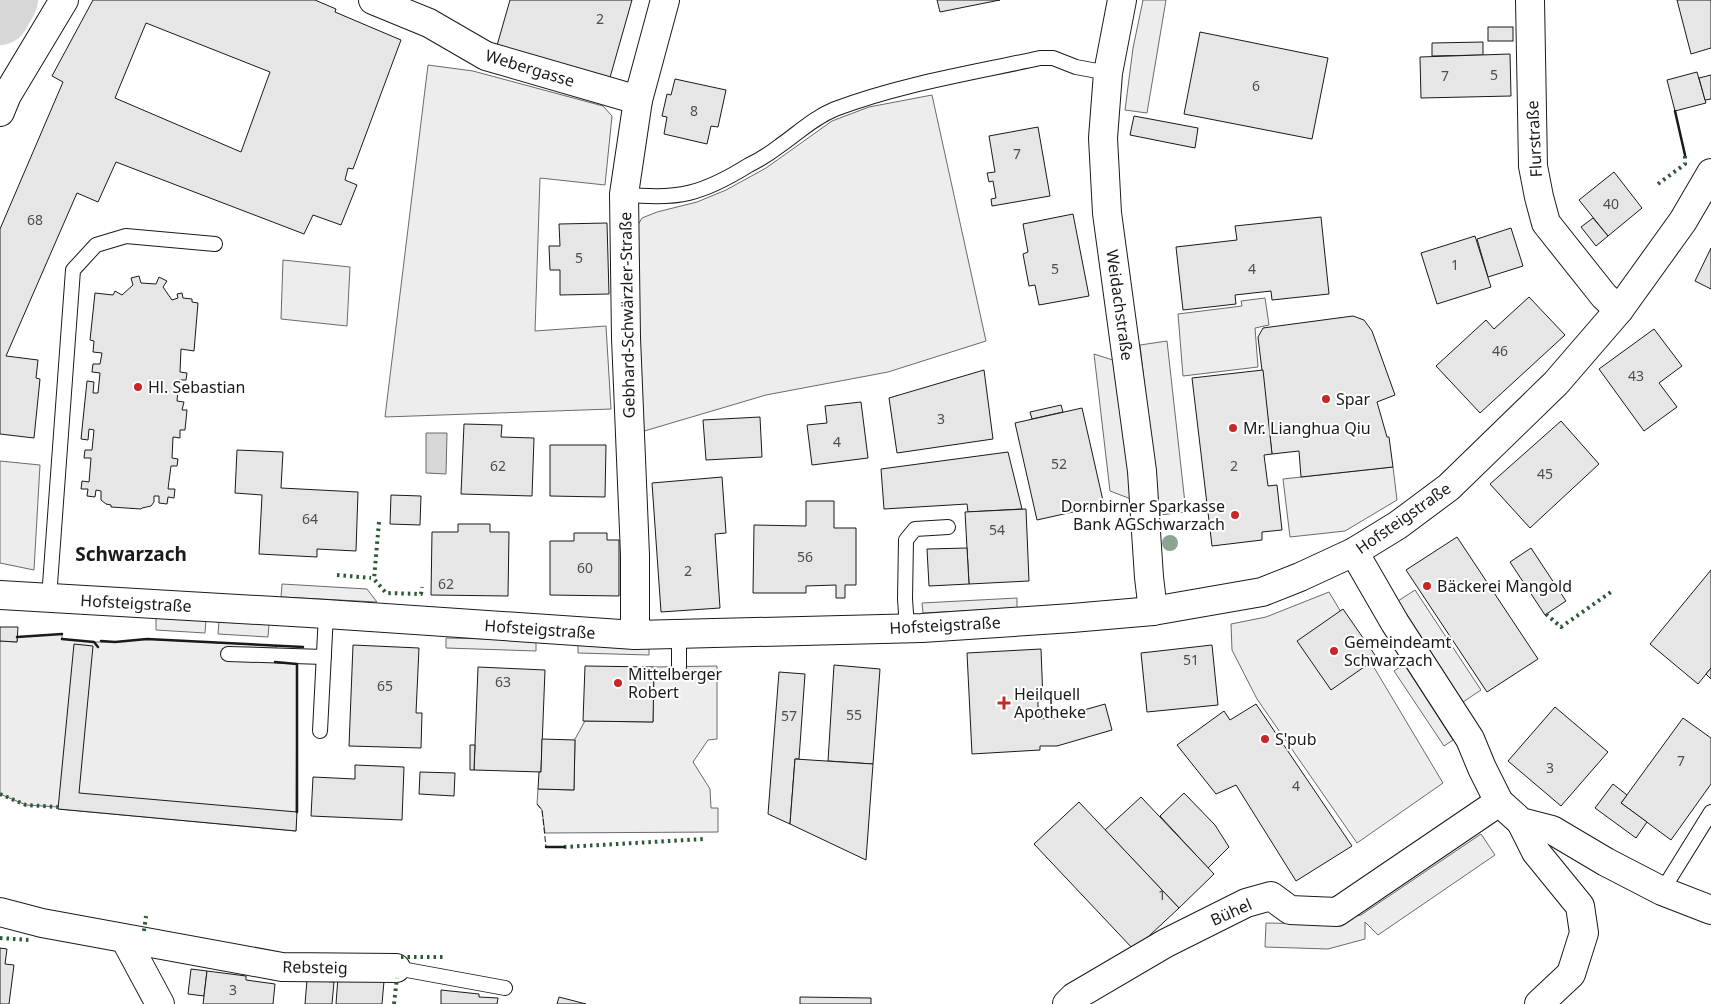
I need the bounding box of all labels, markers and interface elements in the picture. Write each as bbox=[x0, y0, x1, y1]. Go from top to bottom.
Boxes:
house number: 2 bbox=[596, 9, 604, 28]
street label: Webergasse bbox=[483, 44, 577, 92]
house number: 5 bbox=[1490, 65, 1498, 84]
house number: 7 bbox=[1441, 66, 1449, 85]
house number: 6 bbox=[1252, 76, 1260, 95]
street label: Flurstraße bbox=[1521, 100, 1547, 178]
house number: 8 bbox=[690, 101, 698, 120]
house number: 7 bbox=[1013, 144, 1021, 163]
house number: 40 bbox=[1603, 194, 1619, 213]
house number: 68 bbox=[27, 210, 43, 229]
street label: Gebhard-Schwärzler-Straße bbox=[614, 212, 640, 418]
house number: 5 bbox=[575, 248, 583, 267]
street label: Weidachstraße bbox=[1101, 248, 1139, 362]
house number: 1 bbox=[1451, 255, 1459, 274]
house number: 5 bbox=[1051, 259, 1059, 278]
house number: 4 bbox=[1248, 259, 1256, 278]
house number: 46 bbox=[1492, 341, 1508, 360]
house number: 43 bbox=[1628, 366, 1644, 385]
place label: Hl. Sebastian bbox=[148, 376, 246, 398]
marker: Hl. Sebastian bbox=[132, 381, 144, 393]
place label: Spar bbox=[1336, 388, 1371, 410]
marker: Spar bbox=[1320, 393, 1332, 405]
house number: 3 bbox=[937, 409, 945, 428]
place label: Mr. Lianghua Qiu bbox=[1243, 417, 1371, 439]
marker: Mr. Lianghua Qiu bbox=[1227, 422, 1239, 434]
house number: 4 bbox=[833, 432, 841, 451]
house number: 52 bbox=[1051, 454, 1067, 473]
house number: 62 bbox=[490, 456, 506, 475]
house number: 2 bbox=[1230, 456, 1238, 475]
house number: 45 bbox=[1537, 464, 1553, 483]
street label: Hofsteigstraße bbox=[1351, 477, 1455, 559]
place label: Dornbirner Sparkasse Bank AGSchwarzach bbox=[1061, 495, 1225, 535]
house number: 64 bbox=[302, 509, 318, 528]
marker: Dornbirner Sparkasse Bank AGSchwarzach bbox=[1229, 509, 1241, 521]
house number: 54 bbox=[989, 520, 1005, 539]
district label: Schwarzach bbox=[75, 541, 187, 567]
house number: 56 bbox=[797, 547, 813, 566]
house number: 60 bbox=[577, 558, 593, 577]
house number: 2 bbox=[684, 561, 692, 580]
house number: 62 bbox=[438, 574, 454, 593]
place label: Bäckerei Mangold bbox=[1437, 575, 1572, 597]
marker: Bäckerei Mangold bbox=[1421, 580, 1433, 592]
street label: Hofsteigstraße bbox=[80, 589, 192, 617]
street label: Hofsteigstraße bbox=[889, 611, 1001, 639]
street label: Hofsteigstraße bbox=[484, 614, 596, 644]
place label: Gemeindeamt Schwarzach bbox=[1344, 631, 1451, 671]
marker: Gemeindeamt Schwarzach bbox=[1328, 645, 1340, 657]
house number: 51 bbox=[1183, 650, 1199, 669]
place label: Mittelberger Robert bbox=[628, 663, 723, 703]
house number: 63 bbox=[495, 672, 511, 691]
house number: 65 bbox=[377, 676, 393, 695]
marker: Mittelberger Robert bbox=[612, 677, 624, 689]
place label: Heilquell Apotheke bbox=[1014, 683, 1086, 723]
marker: Heilquell Apotheke bbox=[998, 697, 1010, 709]
house number: 55 bbox=[846, 705, 862, 724]
house number: 57 bbox=[781, 706, 797, 725]
place label: S'pub bbox=[1275, 728, 1316, 750]
marker: S'pub bbox=[1259, 733, 1271, 745]
house number: 7 bbox=[1677, 751, 1685, 770]
house number: 3 bbox=[1546, 758, 1554, 777]
house number: 4 bbox=[1292, 776, 1300, 795]
house number: 1 bbox=[1158, 885, 1166, 904]
street label: Bühel bbox=[1207, 893, 1255, 931]
street label: Rebsteig bbox=[282, 955, 348, 979]
house number: 3 bbox=[229, 980, 237, 999]

